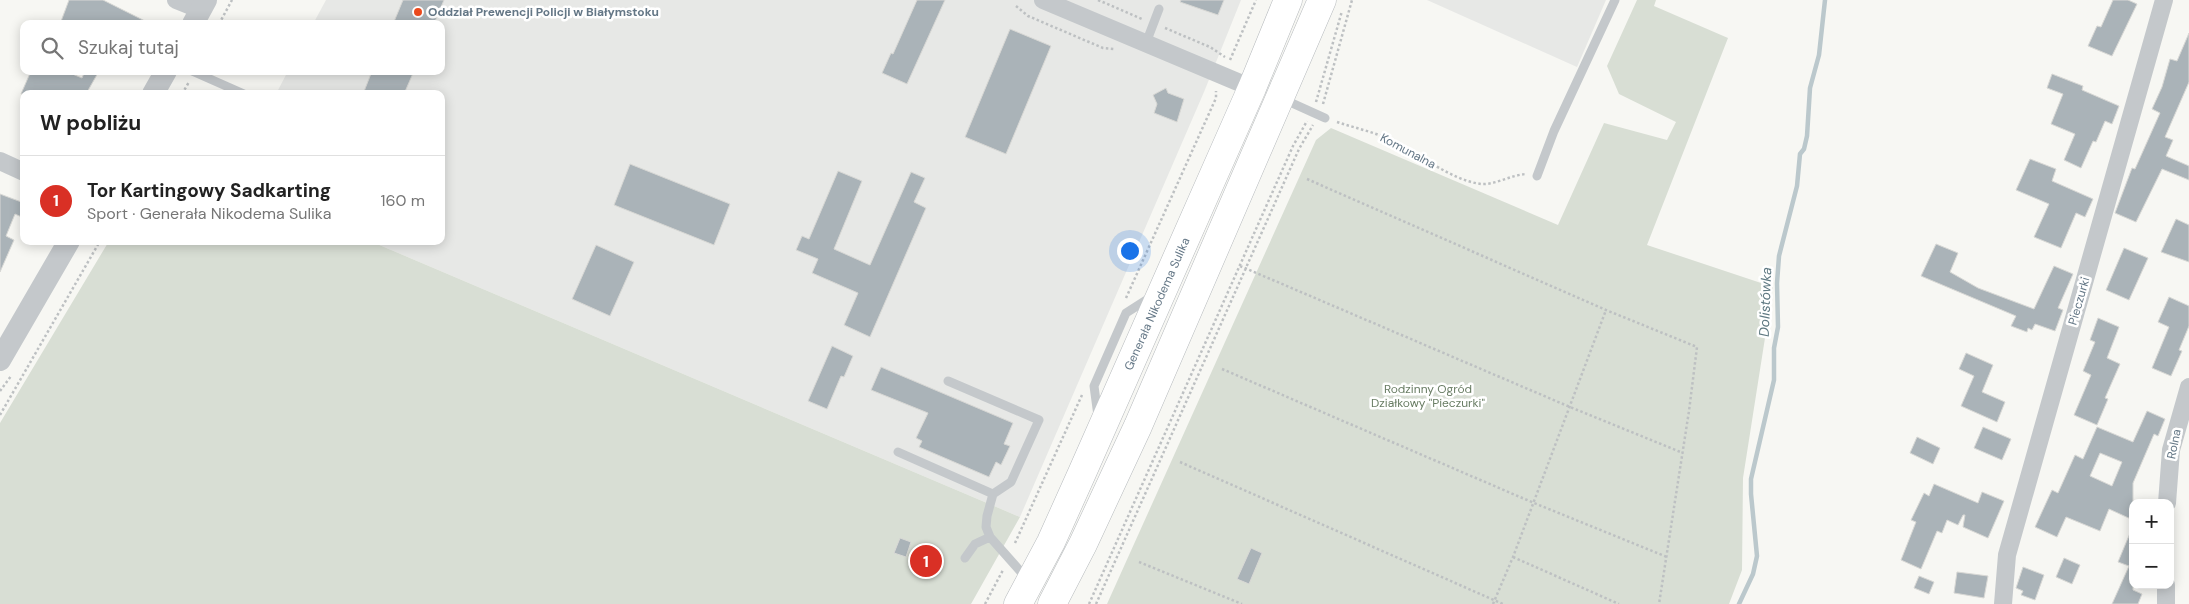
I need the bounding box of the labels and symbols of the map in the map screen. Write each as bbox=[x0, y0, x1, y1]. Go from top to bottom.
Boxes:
place label: Oddział Prewencji Policji w Białymstoku bbox=[428, 4, 659, 20]
marker: Oddział Prewencji Policji w Białymstoku bbox=[412, 6, 424, 18]
street label: Komunalna bbox=[1377, 130, 1439, 172]
street label: Generała Nikodema Sulika bbox=[1120, 235, 1194, 373]
your location bbox=[1117, 238, 1143, 264]
water label: Dolistówka bbox=[1755, 266, 1775, 337]
street label: Pieczurki bbox=[2065, 275, 2094, 327]
park label: Rodzinny Ogród Działkowy "Pieczurki" bbox=[1371, 381, 1485, 411]
street label: Rolna bbox=[2163, 428, 2185, 460]
pin: 1 bbox=[910, 542, 942, 580]

